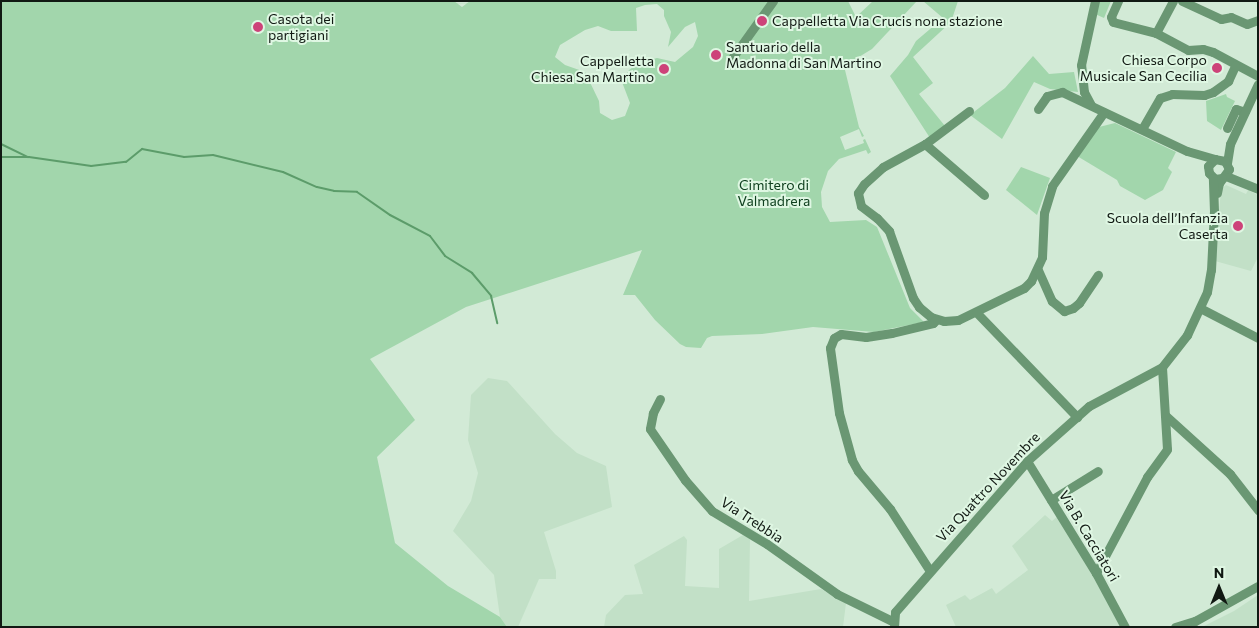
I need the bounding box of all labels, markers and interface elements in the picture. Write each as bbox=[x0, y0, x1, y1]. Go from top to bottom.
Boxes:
place label: Casota dei partigiani bbox=[268, 11, 334, 44]
place label: Cappelletta Via Crucis nona stazione bbox=[772, 13, 1003, 29]
marker: Cappelletta Via Crucis nona stazione bbox=[756, 15, 768, 27]
marker: Casota dei partigiani bbox=[252, 21, 264, 33]
place label: Santuario della Madonna di San Martino bbox=[726, 39, 882, 72]
marker: Santuario della Madonna di San Martino bbox=[710, 49, 722, 61]
place label: Chiesa Corpo Musicale San Cecilia bbox=[1080, 52, 1207, 84]
place label: Cappelletta Chiesa San Martino bbox=[531, 53, 654, 85]
marker: Chiesa Corpo Musicale San Cecilia bbox=[1211, 62, 1223, 74]
marker: Cappelletta Chiesa San Martino bbox=[658, 63, 670, 75]
park label: Cimitero di Valmadrera bbox=[738, 177, 810, 210]
place label: Scuola dell’Infanzia Caserta bbox=[1107, 210, 1228, 242]
marker: Scuola dell’Infanzia Caserta bbox=[1232, 220, 1244, 232]
street label: Via Quattro Novembre bbox=[933, 429, 1043, 545]
street label: Via B. Cacciatori bbox=[1055, 487, 1123, 585]
street label: Via Trebbia bbox=[718, 494, 786, 546]
north arrow bbox=[1194, 563, 1244, 613]
text: N bbox=[1214, 564, 1224, 581]

